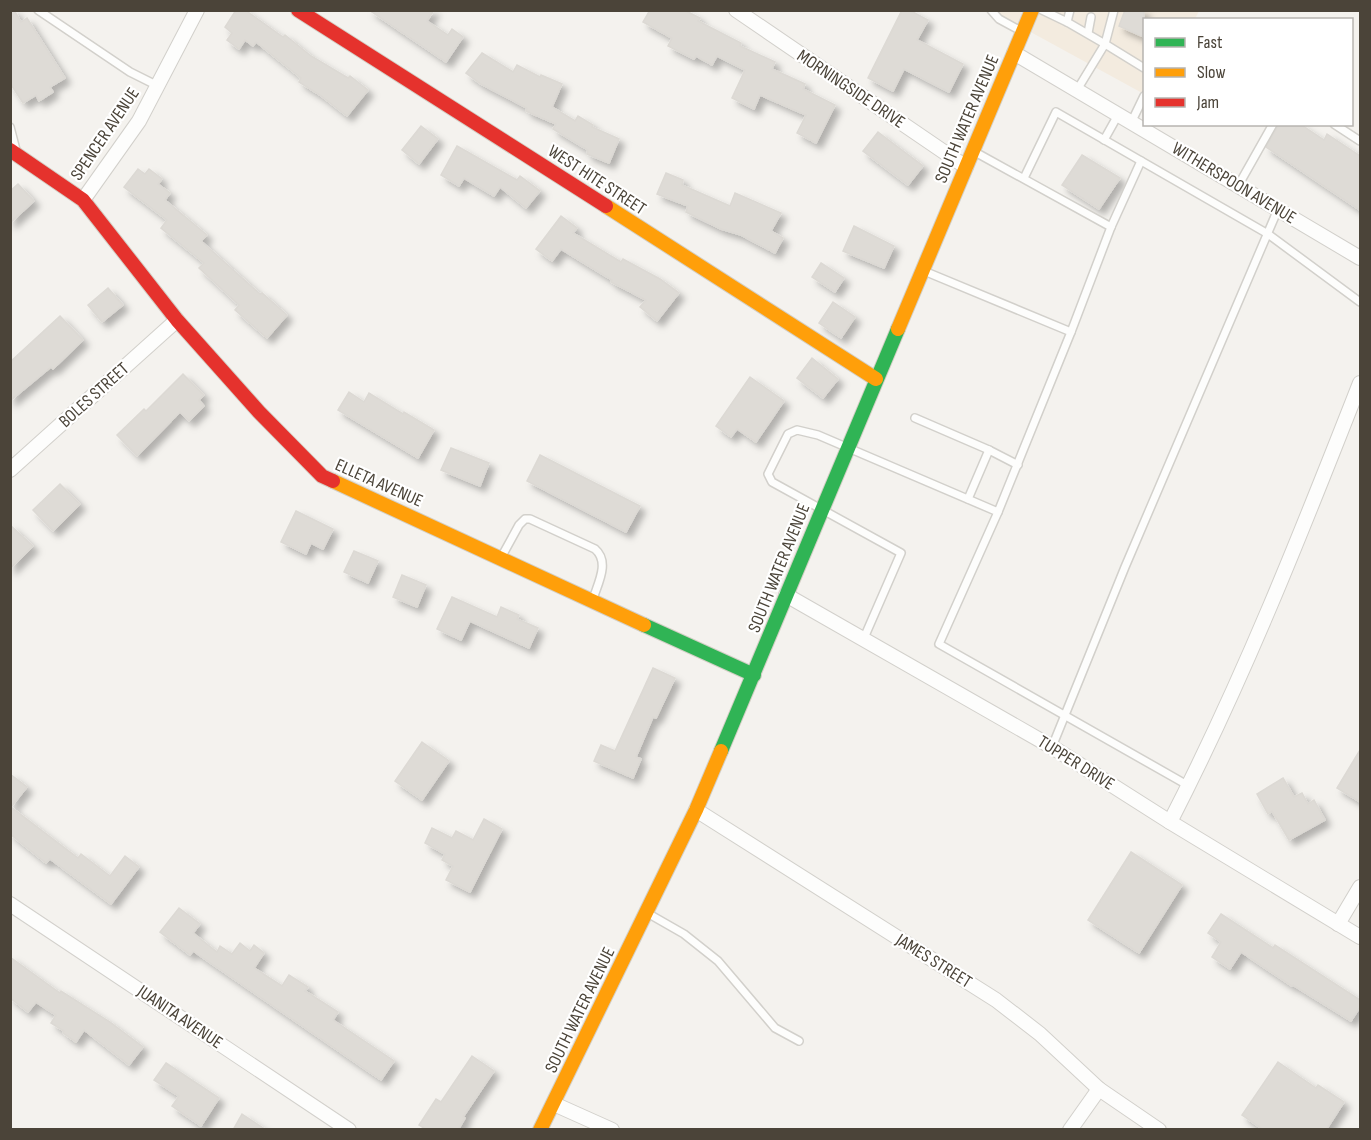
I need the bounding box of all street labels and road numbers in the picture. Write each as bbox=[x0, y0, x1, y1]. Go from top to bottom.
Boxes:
street label: MORNINGSIDE DRIVE bbox=[793, 45, 909, 133]
street label: SOUTH WATER AVENUE bbox=[931, 52, 1003, 186]
street label: SPENCER AVENUE bbox=[66, 84, 144, 184]
street label: WITHERSPOON AVENUE bbox=[1168, 138, 1300, 228]
street label: WEST HITE STREET bbox=[544, 141, 650, 219]
street label: BOLES STREET bbox=[55, 358, 133, 432]
street label: ELLETA AVENUE bbox=[332, 454, 426, 512]
street label: SOUTH WATER AVENUE bbox=[744, 500, 814, 636]
street label: TUPPER DRIVE bbox=[1034, 731, 1118, 795]
street label: JAMES STREET bbox=[891, 929, 976, 993]
street label: SOUTH WATER AVENUE bbox=[540, 944, 620, 1076]
street label: JUANITA AVENUE bbox=[133, 980, 227, 1053]

